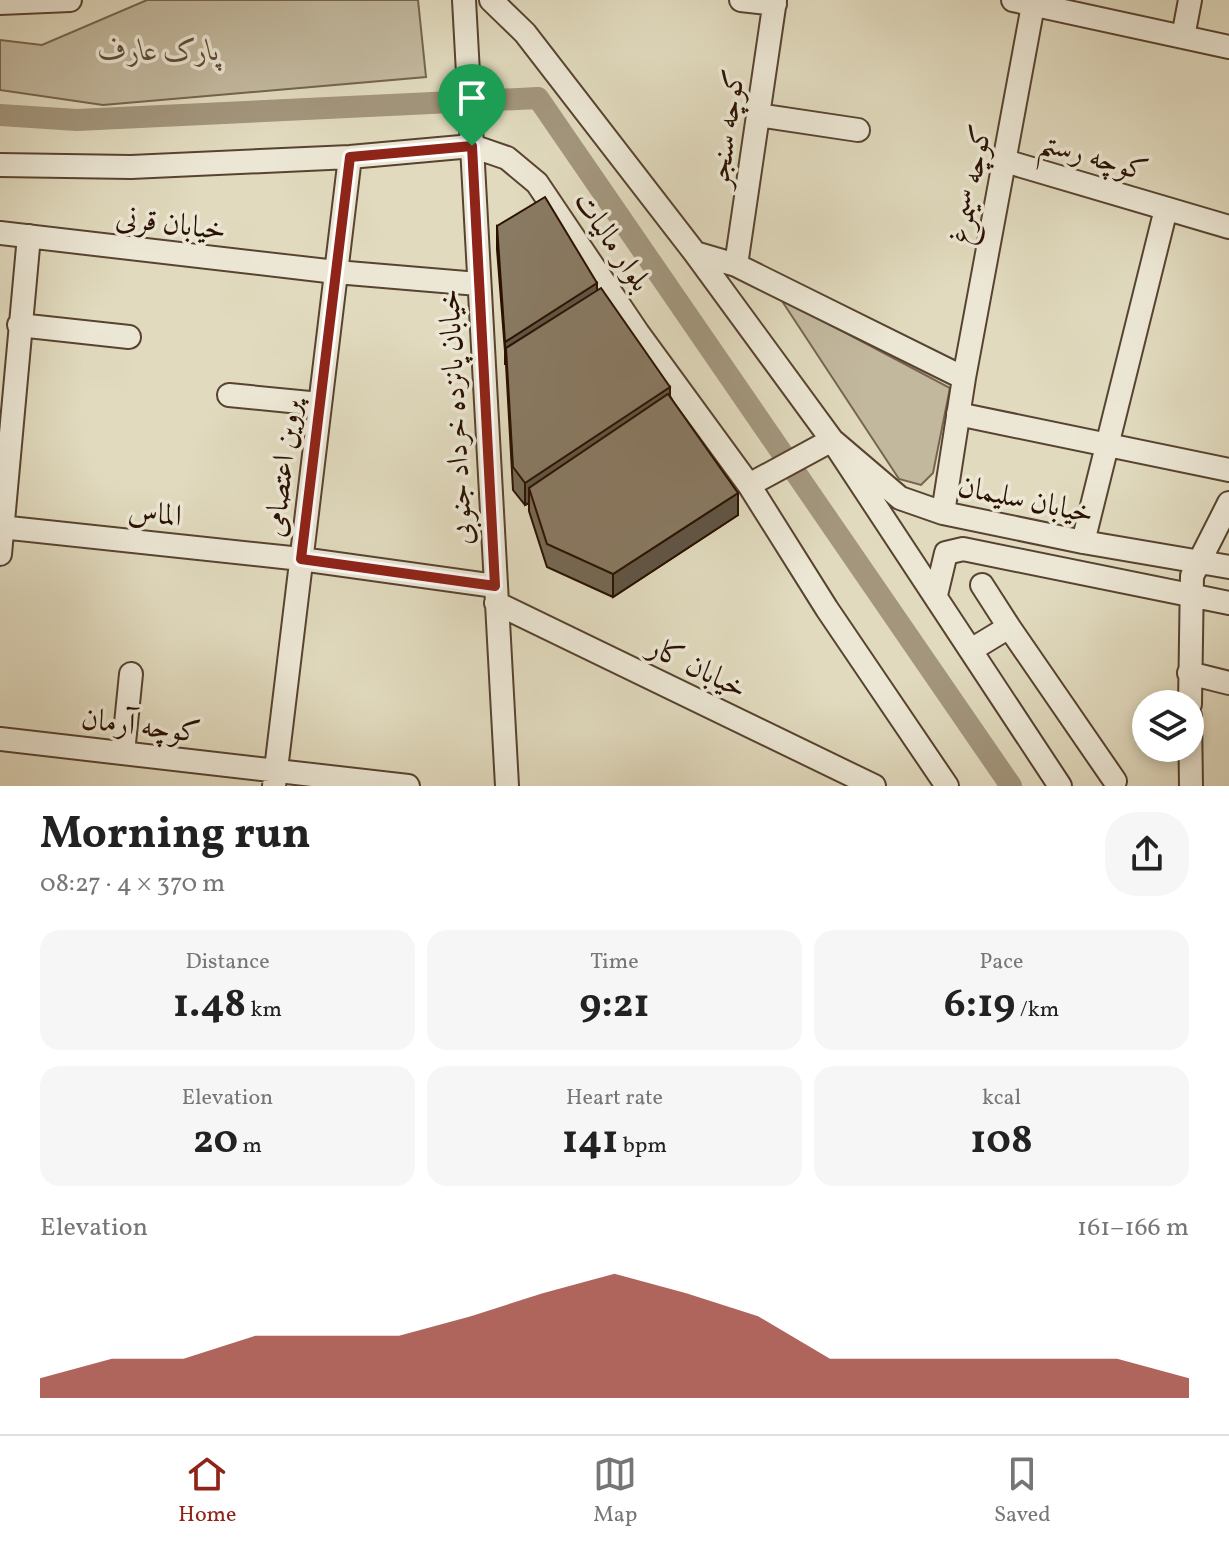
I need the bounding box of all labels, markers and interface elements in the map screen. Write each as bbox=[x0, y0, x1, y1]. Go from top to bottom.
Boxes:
park label: پارک عارف bbox=[98, 31, 222, 73]
pin bbox=[438, 64, 506, 146]
street label: کوچه سنجر bbox=[699, 67, 757, 193]
icon: arrive bbox=[450, 76, 494, 120]
street label: کوچه سیمرغ bbox=[940, 121, 1006, 248]
street label: کوچه رستم bbox=[1032, 122, 1153, 199]
street label: بلوار مالیات bbox=[562, 183, 660, 301]
street label: خیابان قرنی bbox=[113, 197, 228, 253]
street label: خیابان پانزده خرداد جنوبی bbox=[429, 288, 485, 546]
street label: پروین اعتصامی bbox=[255, 394, 314, 540]
street label: خیابان سلیمان bbox=[954, 466, 1097, 536]
street label: الماس bbox=[126, 491, 184, 539]
street label: خیابان کار bbox=[638, 626, 753, 711]
map controls bbox=[1132, 690, 1204, 762]
button: layers bbox=[1132, 690, 1204, 762]
street label: کوچه آرمان bbox=[79, 699, 203, 755]
text: Morning run bbox=[40, 805, 311, 866]
button: share bbox=[1105, 812, 1189, 896]
text: 08:27 · 4 × 370 m bbox=[40, 866, 225, 902]
text: Distance bbox=[185, 947, 270, 978]
text: Time bbox=[590, 947, 639, 978]
text: Pace bbox=[979, 947, 1024, 978]
text: 1.48 bbox=[173, 978, 246, 1034]
text: 9:21 bbox=[579, 978, 650, 1034]
text: 6:19 bbox=[944, 978, 1015, 1034]
text: km bbox=[246, 995, 282, 1026]
text: /km bbox=[1015, 995, 1059, 1026]
text: Elevation bbox=[182, 1083, 273, 1114]
text: Heart rate bbox=[566, 1083, 663, 1114]
text: kcal bbox=[982, 1083, 1021, 1114]
text: 20 bbox=[193, 1114, 238, 1170]
text: 141 bbox=[562, 1114, 618, 1170]
text: 108 bbox=[970, 1114, 1033, 1170]
text: m bbox=[238, 1131, 262, 1162]
text: bpm bbox=[618, 1131, 667, 1162]
text: Elevation bbox=[40, 1210, 148, 1246]
text: 161–166 m bbox=[1077, 1210, 1189, 1246]
tab: Home bbox=[178, 1452, 237, 1531]
tab: Map bbox=[593, 1452, 637, 1531]
tab: Saved bbox=[994, 1452, 1051, 1531]

